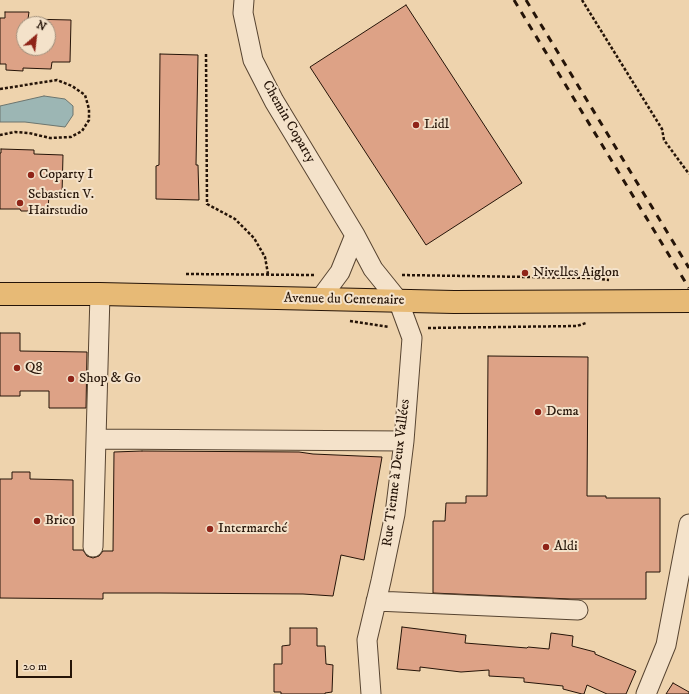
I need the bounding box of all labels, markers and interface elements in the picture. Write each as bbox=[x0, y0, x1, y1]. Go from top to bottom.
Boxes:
north arrow bbox=[16, 16, 56, 56]
text: N bbox=[34, 18, 48, 35]
street label: Chemin Coparty bbox=[258, 78, 318, 166]
place label: Lidl bbox=[424, 117, 449, 133]
marker: Lidl bbox=[411, 120, 421, 130]
place label: Coparty I bbox=[39, 167, 93, 183]
marker: Coparty I bbox=[26, 170, 36, 180]
place label: Sebastien V. Hairstudio bbox=[28, 187, 94, 220]
marker: Sebastien V. Hairstudio bbox=[15, 198, 25, 208]
place label: Nivelles Aiglon bbox=[533, 265, 619, 281]
marker: Nivelles Aiglon bbox=[520, 268, 530, 278]
street label: Avenue du Centenaire bbox=[284, 291, 404, 309]
place label: Q8 bbox=[25, 360, 42, 376]
marker: Q8 bbox=[12, 363, 22, 373]
place label: Shop & Go bbox=[79, 371, 141, 387]
marker: Shop & Go bbox=[66, 374, 76, 384]
street label: Rue Tienne à Deux Vallées bbox=[380, 398, 414, 548]
place label: Dema bbox=[546, 404, 579, 420]
marker: Dema bbox=[533, 407, 543, 417]
place label: Brico bbox=[45, 513, 75, 529]
marker: Brico bbox=[32, 516, 42, 526]
place label: Intermarché bbox=[218, 521, 287, 537]
marker: Intermarché bbox=[205, 524, 215, 534]
place label: Aldi bbox=[554, 539, 578, 555]
marker: Aldi bbox=[541, 542, 551, 552]
scale bar bbox=[18, 652, 74, 678]
text: 20 m bbox=[23, 659, 47, 674]

